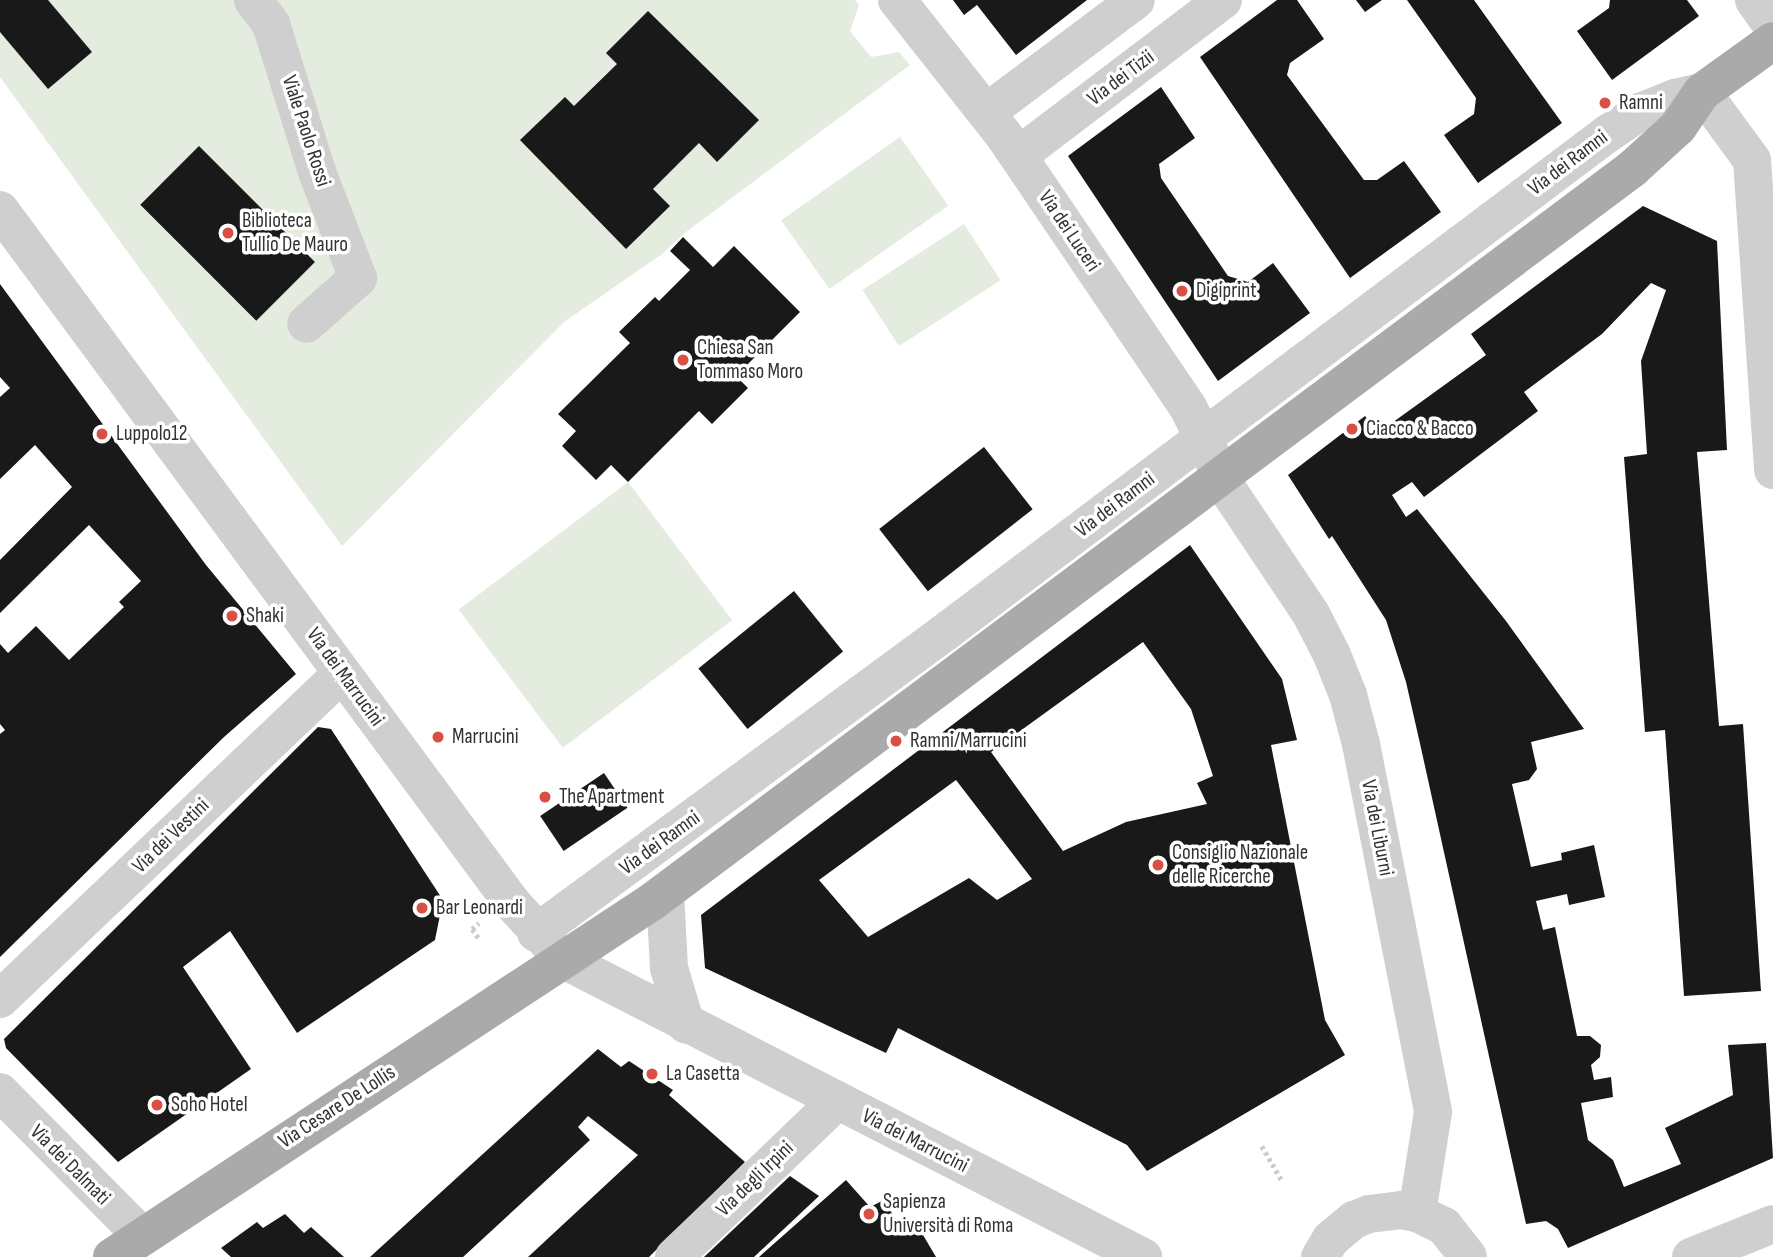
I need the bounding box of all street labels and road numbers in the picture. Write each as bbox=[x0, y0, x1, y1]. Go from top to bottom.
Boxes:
street label: Via dei Tizii bbox=[1083, 45, 1159, 111]
street label: Viale Paolo Rossi bbox=[276, 72, 336, 190]
street label: Via dei Ramni bbox=[1523, 125, 1613, 201]
street label: Via dei Luceri bbox=[1033, 186, 1105, 276]
street label: Via dei Ramni bbox=[1070, 467, 1160, 543]
street label: Via dei Marrucini bbox=[301, 623, 389, 731]
street label: Via dei Liburni bbox=[1355, 778, 1399, 878]
street label: Via dei Vestini bbox=[127, 793, 215, 879]
street label: Via dei Ramni bbox=[615, 805, 705, 881]
street label: Via Cesare De Lollis bbox=[274, 1060, 400, 1154]
street label: Via dei Marrucini bbox=[858, 1103, 972, 1179]
street label: Via dei Dalmati bbox=[25, 1120, 115, 1210]
street label: Via degli Irpini bbox=[711, 1136, 799, 1222]

